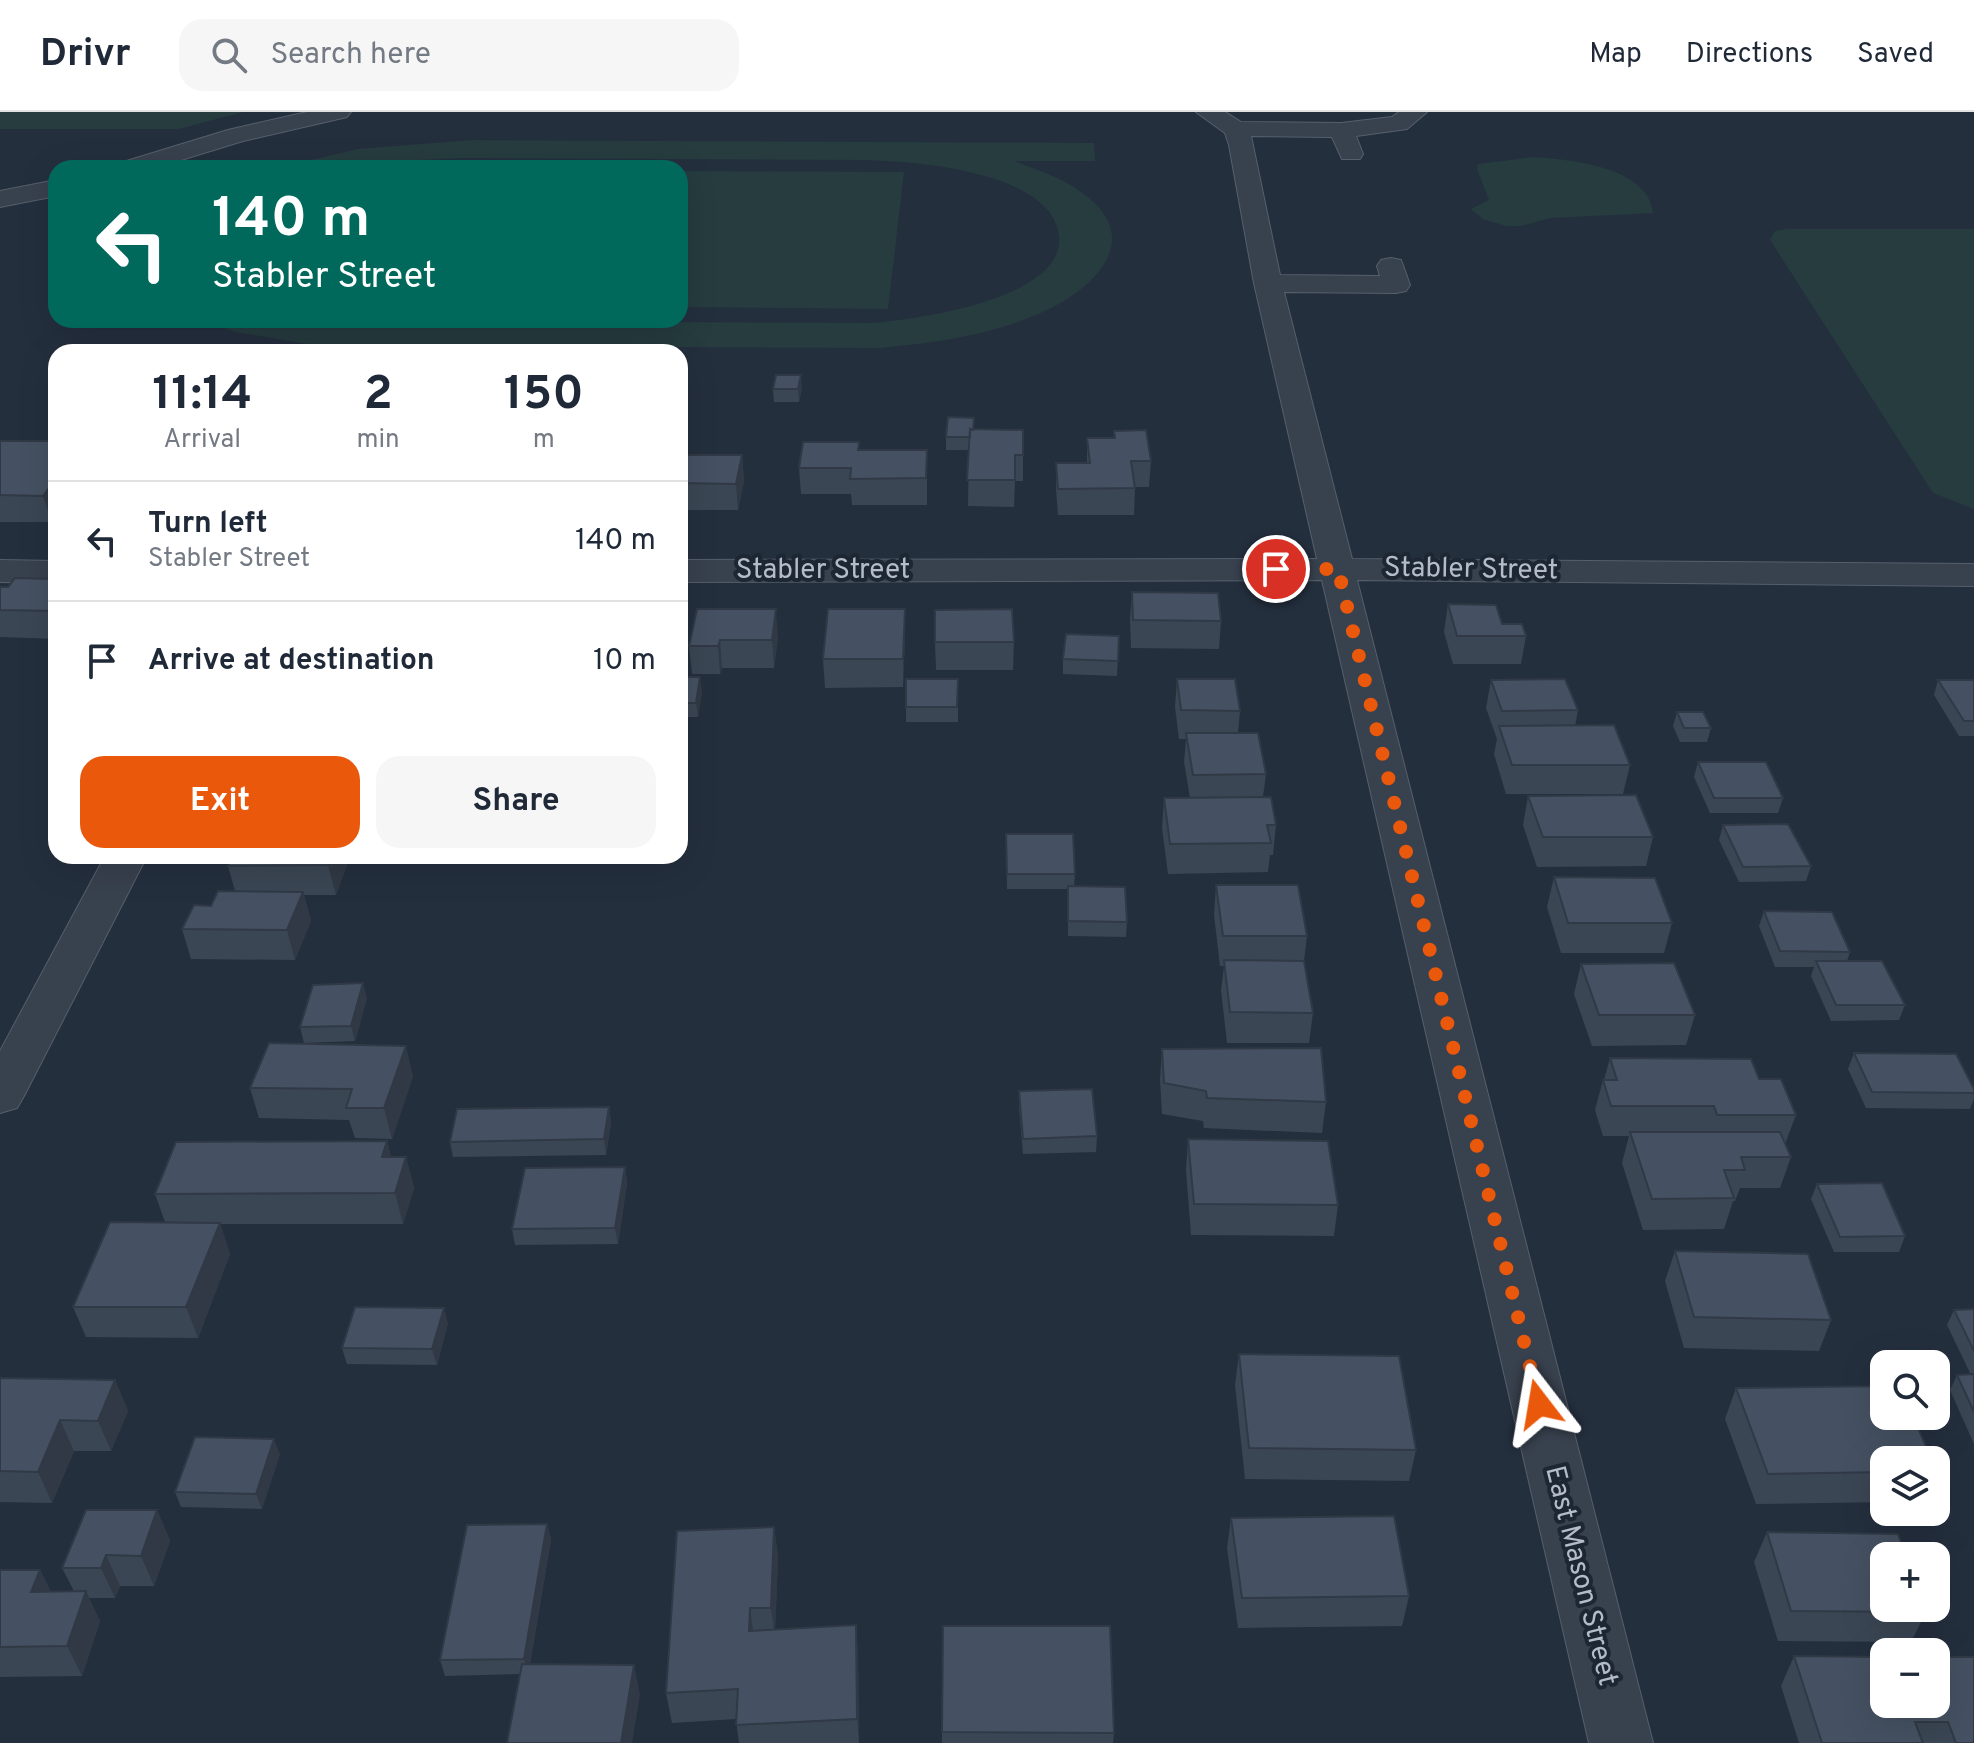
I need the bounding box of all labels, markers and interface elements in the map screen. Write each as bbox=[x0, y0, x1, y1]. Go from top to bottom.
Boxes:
search box bbox=[179, 19, 739, 91]
text: Drivr bbox=[40, 31, 131, 80]
icon: search bbox=[207, 33, 251, 77]
text: Search here bbox=[271, 37, 431, 74]
text: Map bbox=[1589, 37, 1642, 73]
text: Directions bbox=[1686, 37, 1813, 73]
text: Saved bbox=[1857, 37, 1934, 73]
text: 140 m bbox=[212, 186, 370, 256]
icon: left bbox=[80, 192, 184, 296]
text: Stabler Street bbox=[212, 255, 436, 301]
text: 11:14 bbox=[152, 366, 252, 426]
text: 2 bbox=[363, 366, 393, 426]
text: 150 bbox=[504, 366, 584, 426]
text: Arrival bbox=[163, 424, 241, 457]
text: min bbox=[356, 424, 400, 457]
text: m bbox=[533, 424, 555, 457]
text: Turn left bbox=[148, 506, 268, 543]
icon: left bbox=[80, 519, 124, 563]
text: 140 m bbox=[575, 523, 656, 560]
pin bbox=[1242, 535, 1310, 603]
text: Stabler Street bbox=[148, 543, 310, 576]
icon: arrive bbox=[1254, 547, 1298, 591]
street label: Stabler Street bbox=[1383, 550, 1559, 590]
street label: Stabler Street bbox=[736, 553, 910, 589]
icon: arrive bbox=[80, 639, 124, 683]
text: Arrive at destination bbox=[148, 643, 434, 680]
text: 10 m bbox=[593, 643, 656, 680]
button: Exit bbox=[80, 756, 360, 848]
button: Share bbox=[376, 756, 656, 848]
map controls bbox=[1870, 1350, 1950, 1718]
button: search bbox=[1870, 1350, 1950, 1430]
position arrow bbox=[1497, 1362, 1581, 1446]
button: layers bbox=[1870, 1446, 1950, 1526]
street label: East Mason Street bbox=[1535, 1462, 1625, 1690]
button: + bbox=[1870, 1542, 1950, 1622]
button: − bbox=[1870, 1638, 1950, 1718]

